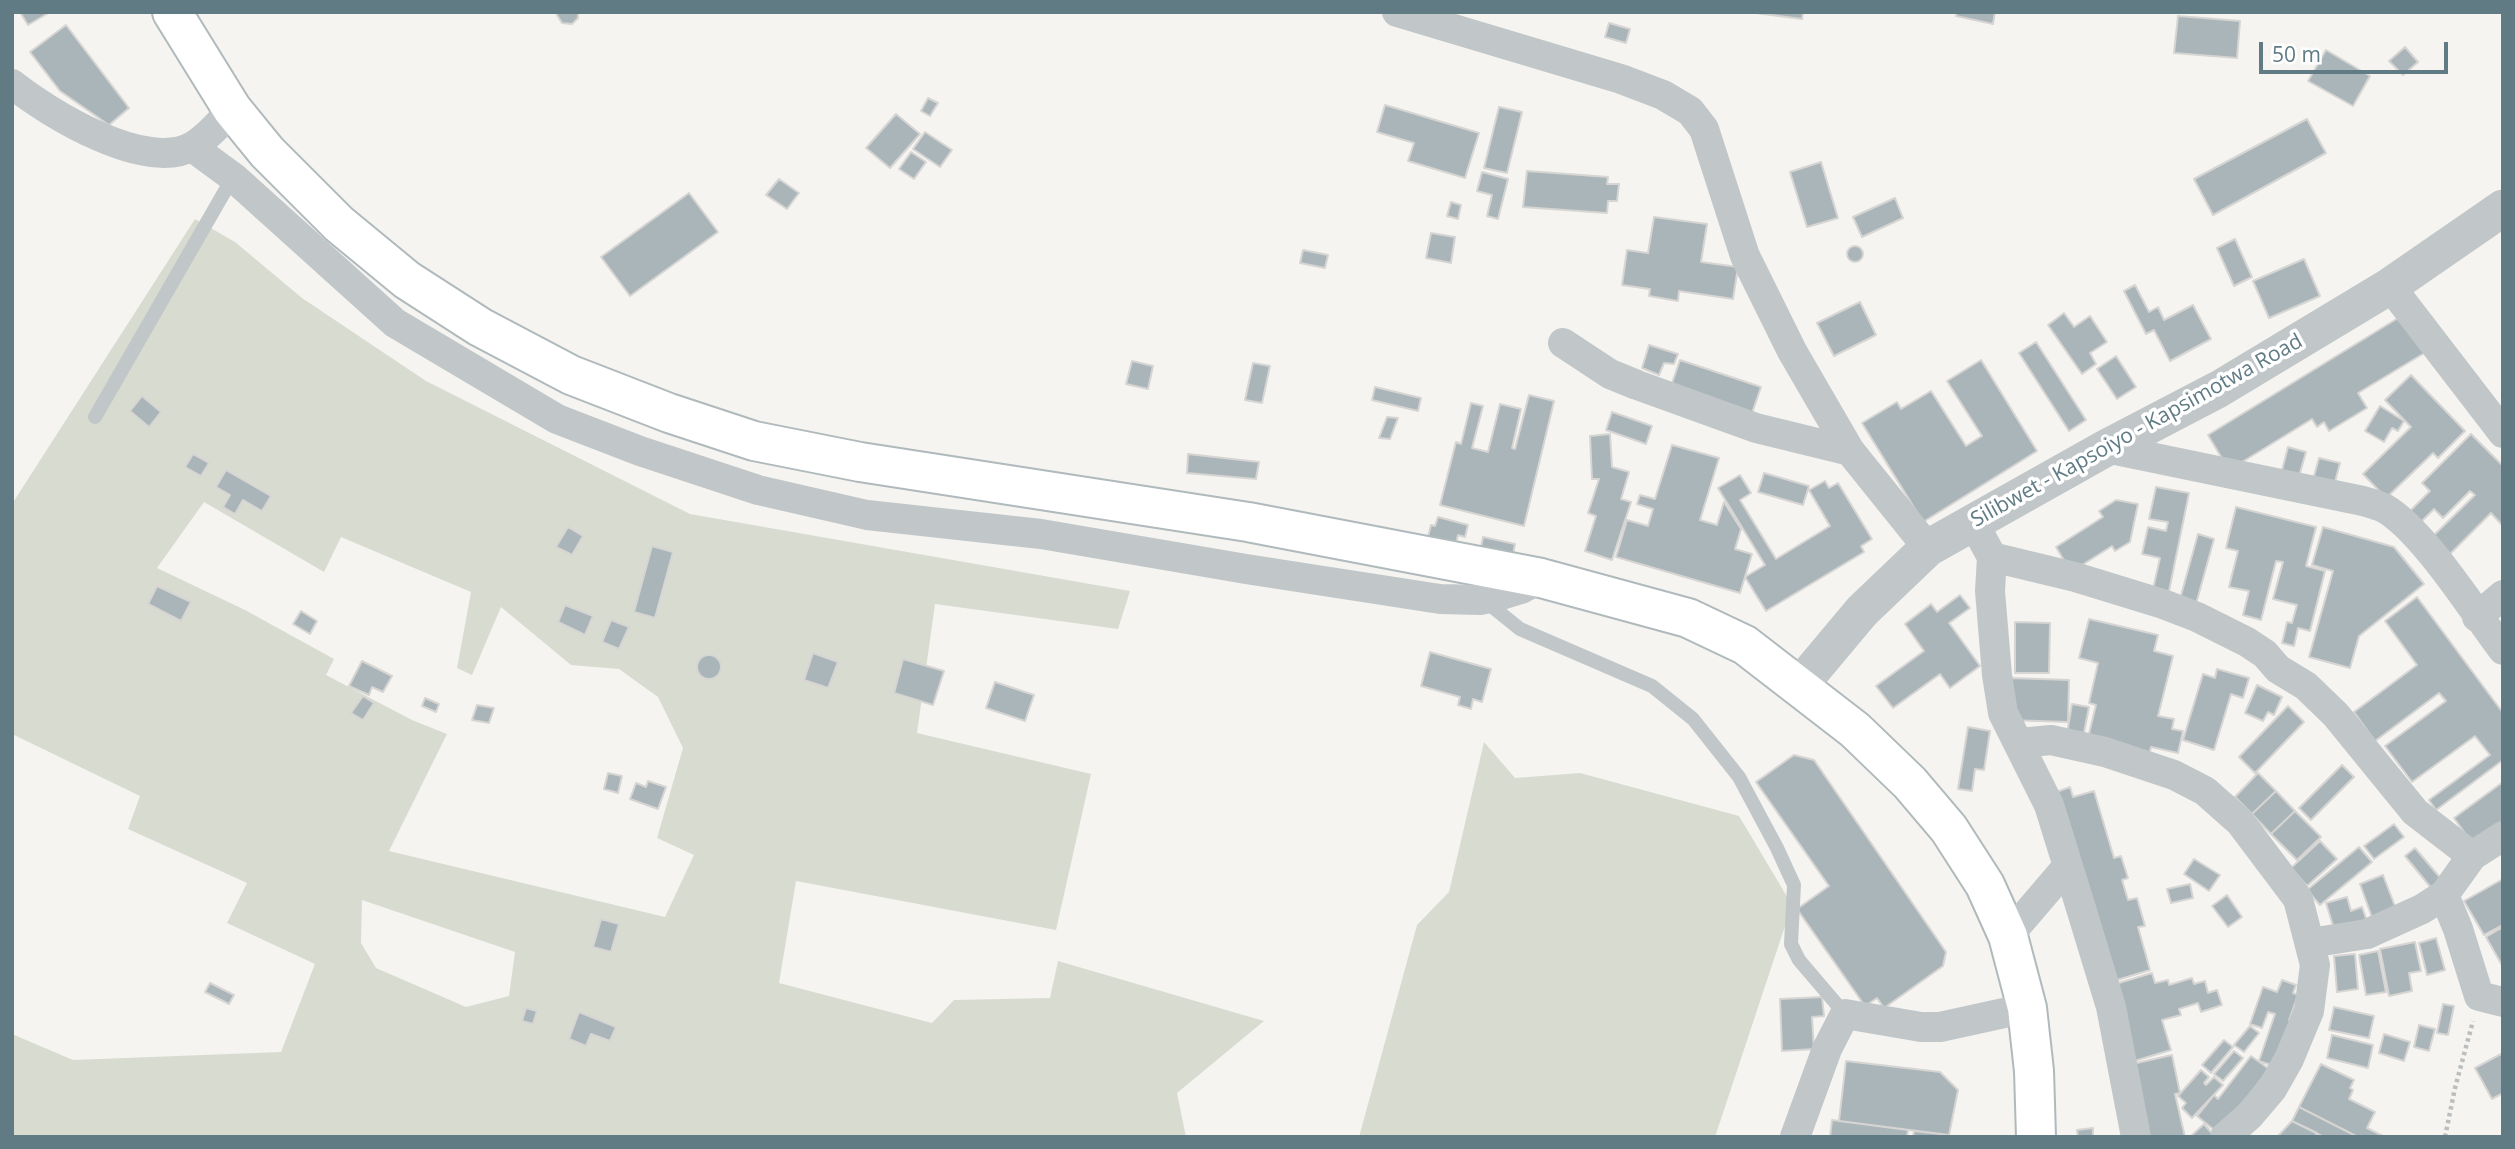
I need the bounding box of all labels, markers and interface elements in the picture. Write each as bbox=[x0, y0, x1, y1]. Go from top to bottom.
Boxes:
scale bar bbox=[2263, 28, 2452, 72]
text: 50 m bbox=[2272, 40, 2321, 68]
street label: Silibwet - Kapsoiyo - Kapsimotwa Road bbox=[1967, 329, 2307, 533]

